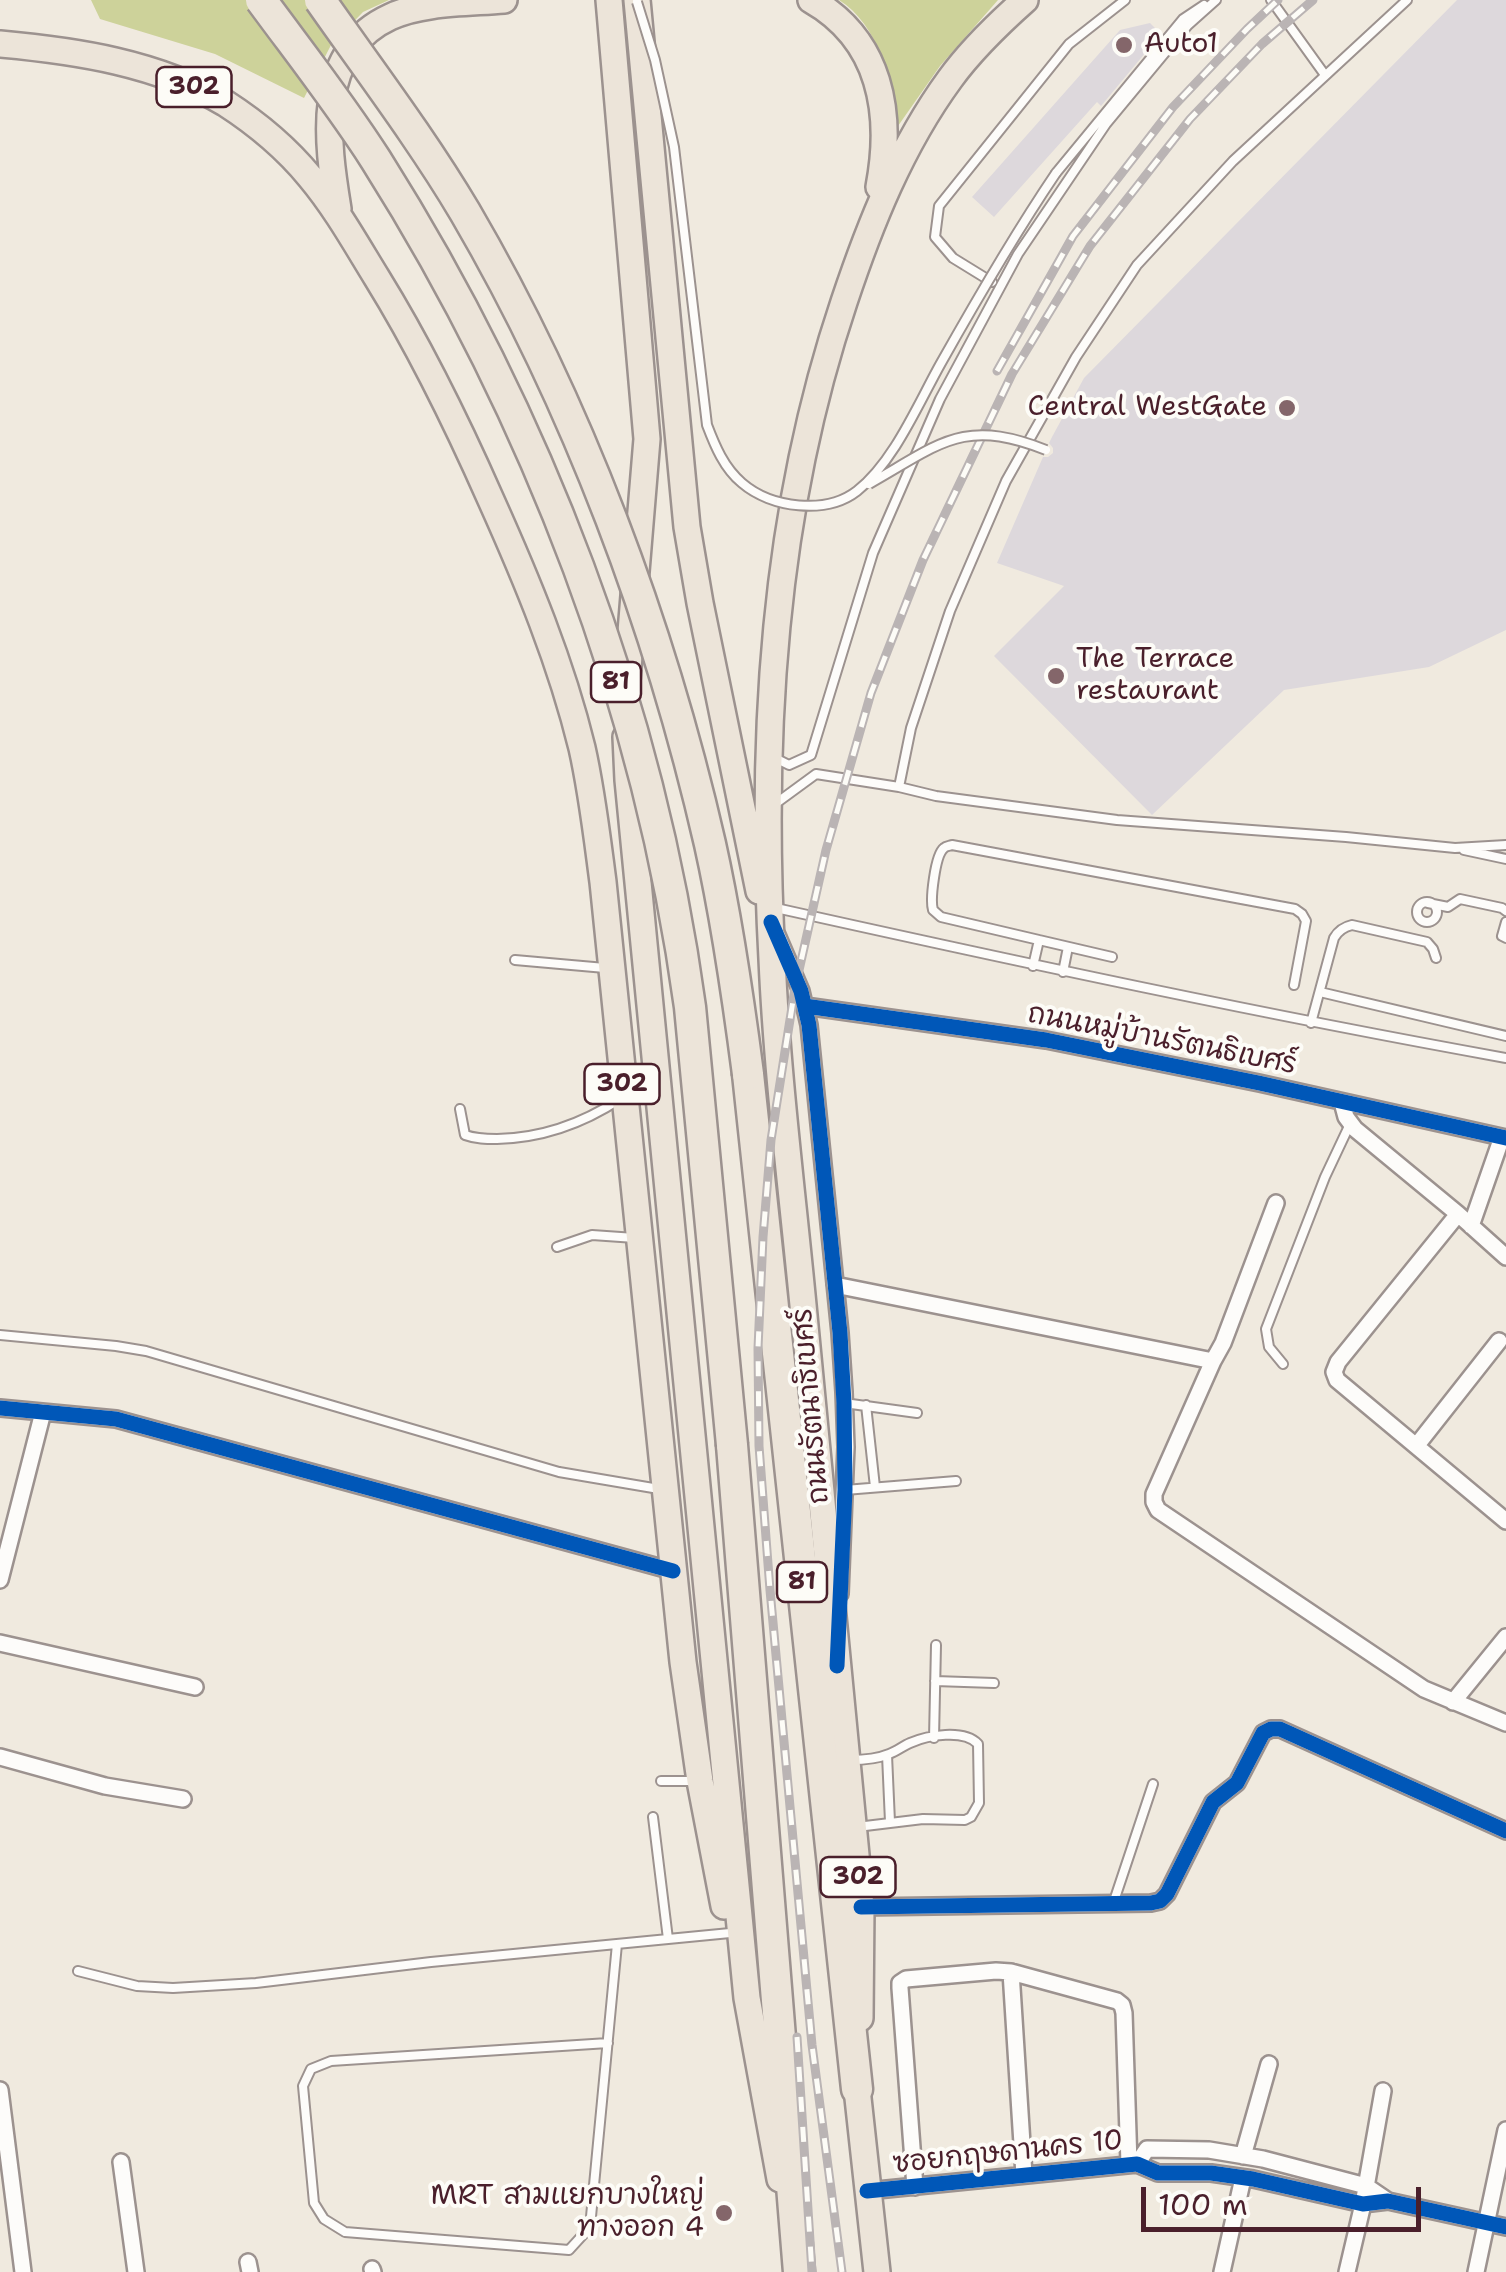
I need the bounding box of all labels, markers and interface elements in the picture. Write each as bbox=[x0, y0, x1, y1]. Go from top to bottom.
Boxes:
place label: Auto1 bbox=[1144, 28, 1218, 62]
marker: Auto1 bbox=[1113, 34, 1135, 56]
road number: 302 bbox=[156, 67, 232, 107]
place label: Central WestGate bbox=[1028, 391, 1267, 425]
marker: Central WestGate bbox=[1276, 397, 1298, 419]
place label: The Terrace restaurant bbox=[1076, 643, 1234, 709]
road number: 81 bbox=[591, 662, 641, 702]
marker: The Terrace restaurant bbox=[1045, 665, 1067, 687]
street label: ถนนหมู่บ้านรัตนธิเบศร์ bbox=[1025, 997, 1299, 1083]
road number: 302 bbox=[584, 1064, 660, 1104]
street label: ถนนรัตนาธิเบศร์ bbox=[787, 1307, 837, 1505]
road number: 81 bbox=[777, 1562, 827, 1602]
road number: 302 bbox=[820, 1857, 896, 1897]
street label: ซอยกฤษดานคร 10 bbox=[891, 2124, 1125, 2182]
scale bar bbox=[1146, 2167, 1426, 2229]
place label: MRT สามแยกบางใหญ่ ทางออก 4 bbox=[431, 2180, 704, 2246]
text: 100 m bbox=[1158, 2184, 1248, 2225]
marker: MRT สามแยกบางใหญ่ ทางออก 4 bbox=[713, 2202, 735, 2224]

